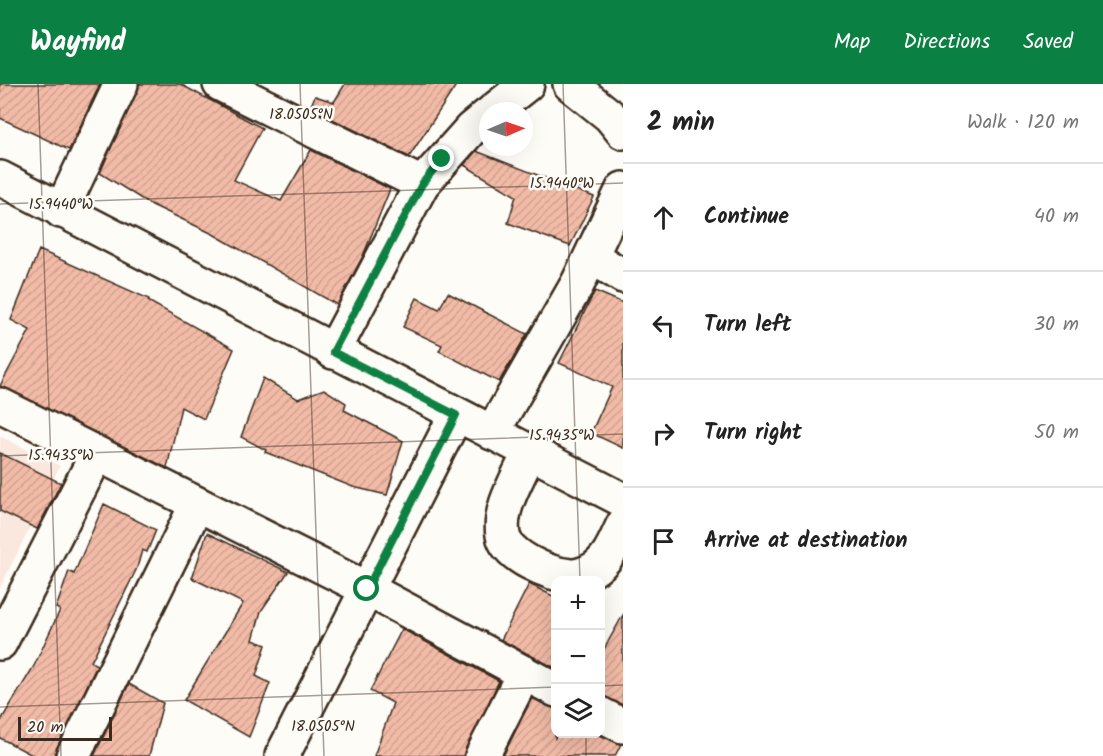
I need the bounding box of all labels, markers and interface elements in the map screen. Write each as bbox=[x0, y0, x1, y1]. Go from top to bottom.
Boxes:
text: Wayfind bbox=[30, 20, 126, 65]
text: Map bbox=[834, 26, 870, 59]
text: Directions bbox=[903, 26, 990, 59]
text: Saved bbox=[1023, 26, 1073, 59]
north arrow bbox=[479, 102, 533, 156]
text: 2 min bbox=[647, 102, 715, 144]
text: 18.0505°N bbox=[269, 103, 333, 127]
text: Walk · 120 m bbox=[967, 107, 1079, 139]
route end bbox=[428, 145, 454, 171]
text: 15.9440°W bbox=[530, 172, 595, 196]
text: 15.9440°W bbox=[29, 193, 94, 217]
text: Continue bbox=[704, 200, 789, 235]
icon: ahead bbox=[647, 201, 680, 234]
text: 40 m bbox=[1034, 201, 1079, 233]
text: Turn left bbox=[704, 308, 791, 343]
icon: left bbox=[647, 309, 680, 342]
text: 30 m bbox=[1034, 309, 1079, 341]
text: Turn right bbox=[704, 416, 802, 451]
icon: right bbox=[647, 417, 680, 450]
text: 50 m bbox=[1034, 417, 1079, 449]
text: 15.9435°W bbox=[529, 424, 595, 448]
text: 15.9435°W bbox=[28, 444, 94, 468]
text: Arrive at destination bbox=[704, 524, 907, 559]
icon: arrive bbox=[647, 525, 680, 558]
route start bbox=[353, 575, 379, 601]
map controls bbox=[551, 576, 605, 738]
button: + bbox=[551, 576, 605, 630]
button: − bbox=[551, 630, 605, 684]
button: layers bbox=[551, 684, 605, 738]
scale bar bbox=[18, 714, 112, 742]
text: 20 m bbox=[27, 715, 63, 740]
text: 18.0505°N bbox=[291, 715, 355, 739]

